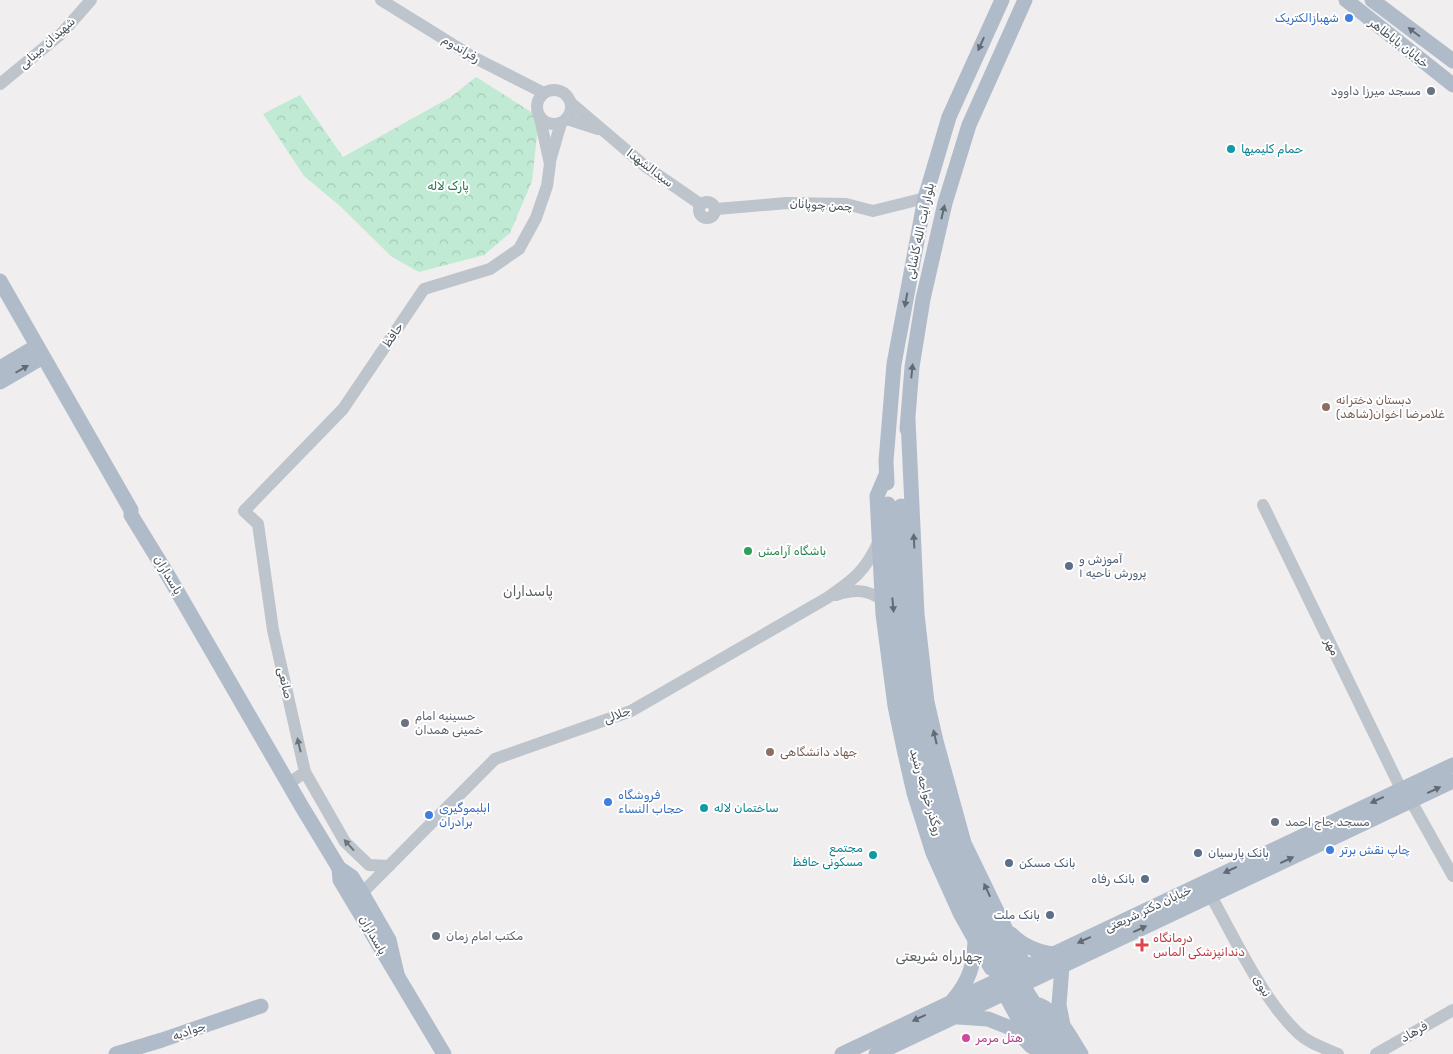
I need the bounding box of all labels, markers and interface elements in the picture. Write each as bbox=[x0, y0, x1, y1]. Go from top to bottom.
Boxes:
place label: شهبازالکتریک bbox=[1275, 11, 1339, 26]
marker: شهبازالکتریک bbox=[1343, 12, 1355, 24]
street label: شهیدان مینایی bbox=[16, 14, 79, 73]
street label: خیابان باباطاهر bbox=[1365, 15, 1432, 71]
one-way arrow bbox=[1408, 26, 1421, 37]
street label: رفراندوم bbox=[439, 32, 482, 67]
one-way arrow bbox=[977, 37, 985, 51]
place label: مسجد میرزا داوود bbox=[1331, 84, 1421, 99]
marker: مسجد میرزا داوود bbox=[1425, 85, 1437, 97]
place label: حمام کلیمیها bbox=[1241, 142, 1303, 158]
marker: حمام کلیمیها bbox=[1225, 143, 1237, 155]
street label: سیدالشهدا bbox=[624, 146, 676, 190]
park label: پارک لاله bbox=[427, 179, 469, 194]
street label: بلوار آیت الله کاشانی bbox=[903, 182, 938, 281]
street label: چمن چوپانان bbox=[789, 196, 853, 215]
one-way arrow bbox=[939, 204, 947, 219]
one-way arrow bbox=[901, 292, 909, 308]
street label: حافظ bbox=[380, 320, 406, 350]
one-way arrow bbox=[908, 363, 916, 379]
one-way arrow bbox=[15, 365, 28, 374]
place label: دبستان دخترانه غلامرضا اخوان(شاهد) bbox=[1336, 393, 1445, 422]
marker: دبستان دخترانه غلامرضا اخوان(شاهد) bbox=[1320, 401, 1332, 413]
one-way arrow bbox=[909, 532, 917, 548]
place label: باشگاه آرامش bbox=[758, 544, 826, 559]
marker: باشگاه آرامش bbox=[742, 545, 754, 557]
place label: آموزش و پرورش ناحیه ۱ bbox=[1079, 552, 1146, 581]
street label: پاسداران bbox=[150, 553, 185, 598]
marker: آموزش و پرورش ناحیه ۱ bbox=[1063, 560, 1075, 572]
district label: پاسداران bbox=[503, 583, 553, 601]
one-way arrow bbox=[890, 597, 898, 613]
street label: مهر bbox=[1321, 635, 1342, 659]
street label: صانعی bbox=[274, 666, 295, 700]
street label: جلالی bbox=[602, 704, 633, 727]
place label: حسینیه امام خمینی همدان bbox=[415, 709, 483, 738]
marker: حسینیه امام خمینی همدان bbox=[399, 717, 411, 729]
one-way arrow bbox=[931, 729, 939, 744]
one-way arrow bbox=[295, 737, 303, 752]
place label: جهاد دانشگاهی bbox=[780, 745, 857, 760]
marker: جهاد دانشگاهی bbox=[764, 746, 776, 758]
street label: روگذر خواجه رشید bbox=[906, 747, 945, 837]
one-way arrow bbox=[1427, 786, 1441, 794]
place label: فروشگاه حجاب النساء bbox=[618, 788, 684, 816]
marker: فروشگاه حجاب النساء bbox=[602, 796, 614, 808]
one-way arrow bbox=[1370, 797, 1384, 805]
place label: ابلبموگیری برادران bbox=[439, 801, 490, 830]
place label: ساختمان لاله bbox=[714, 801, 779, 815]
marker: ساختمان لاله bbox=[698, 802, 710, 814]
marker: ابلبموگیری برادران bbox=[423, 809, 435, 821]
place label: مسجد جاج احمد bbox=[1285, 815, 1370, 831]
marker: مسجد جاج احمد bbox=[1269, 816, 1281, 828]
one-way arrow bbox=[343, 839, 355, 851]
place label: مجتمع مسکونی حافظ bbox=[793, 841, 863, 870]
place label: چاپ نقش برتر bbox=[1339, 843, 1410, 858]
marker: چاپ نقش برتر bbox=[1324, 844, 1336, 856]
place label: بانک پارسیان bbox=[1208, 846, 1269, 861]
marker: بانک پارسیان bbox=[1192, 847, 1204, 859]
marker: مجتمع مسکونی حافظ bbox=[867, 849, 879, 861]
one-way arrow bbox=[1280, 855, 1294, 863]
place label: بانک مسکن bbox=[1019, 856, 1076, 870]
marker: بانک مسکن bbox=[1003, 857, 1015, 869]
one-way arrow bbox=[1223, 866, 1238, 874]
place label: بانک رفاه bbox=[1091, 872, 1135, 887]
marker: بانک رفاه bbox=[1139, 873, 1151, 885]
one-way arrow bbox=[982, 883, 990, 897]
street label: خیابان دکتر شریعتی bbox=[1102, 883, 1194, 936]
place label: بانک ملت bbox=[993, 908, 1040, 922]
marker: بانک ملت bbox=[1044, 909, 1056, 921]
street label: پاسداران bbox=[355, 913, 390, 958]
one-way arrow bbox=[1133, 925, 1147, 933]
place label: مکتب امام زمان bbox=[446, 929, 523, 945]
marker: مکتب امام زمان bbox=[430, 930, 442, 942]
place label: درمانگاه دندانپزشکی الماس bbox=[1153, 931, 1245, 960]
one-way arrow bbox=[1077, 936, 1091, 944]
marker: درمانگاه دندانپزشکی الماس bbox=[1135, 938, 1149, 952]
district label: چهارراه شریعتی bbox=[895, 948, 983, 965]
street label: نبوی bbox=[1249, 973, 1274, 1000]
one-way arrow bbox=[912, 1014, 926, 1022]
street label: جوادیه bbox=[171, 1019, 208, 1044]
street label: فرهاد bbox=[1398, 1019, 1431, 1046]
place label: هتل مرمر bbox=[975, 1031, 1023, 1046]
marker: هتل مرمر bbox=[960, 1032, 972, 1044]

